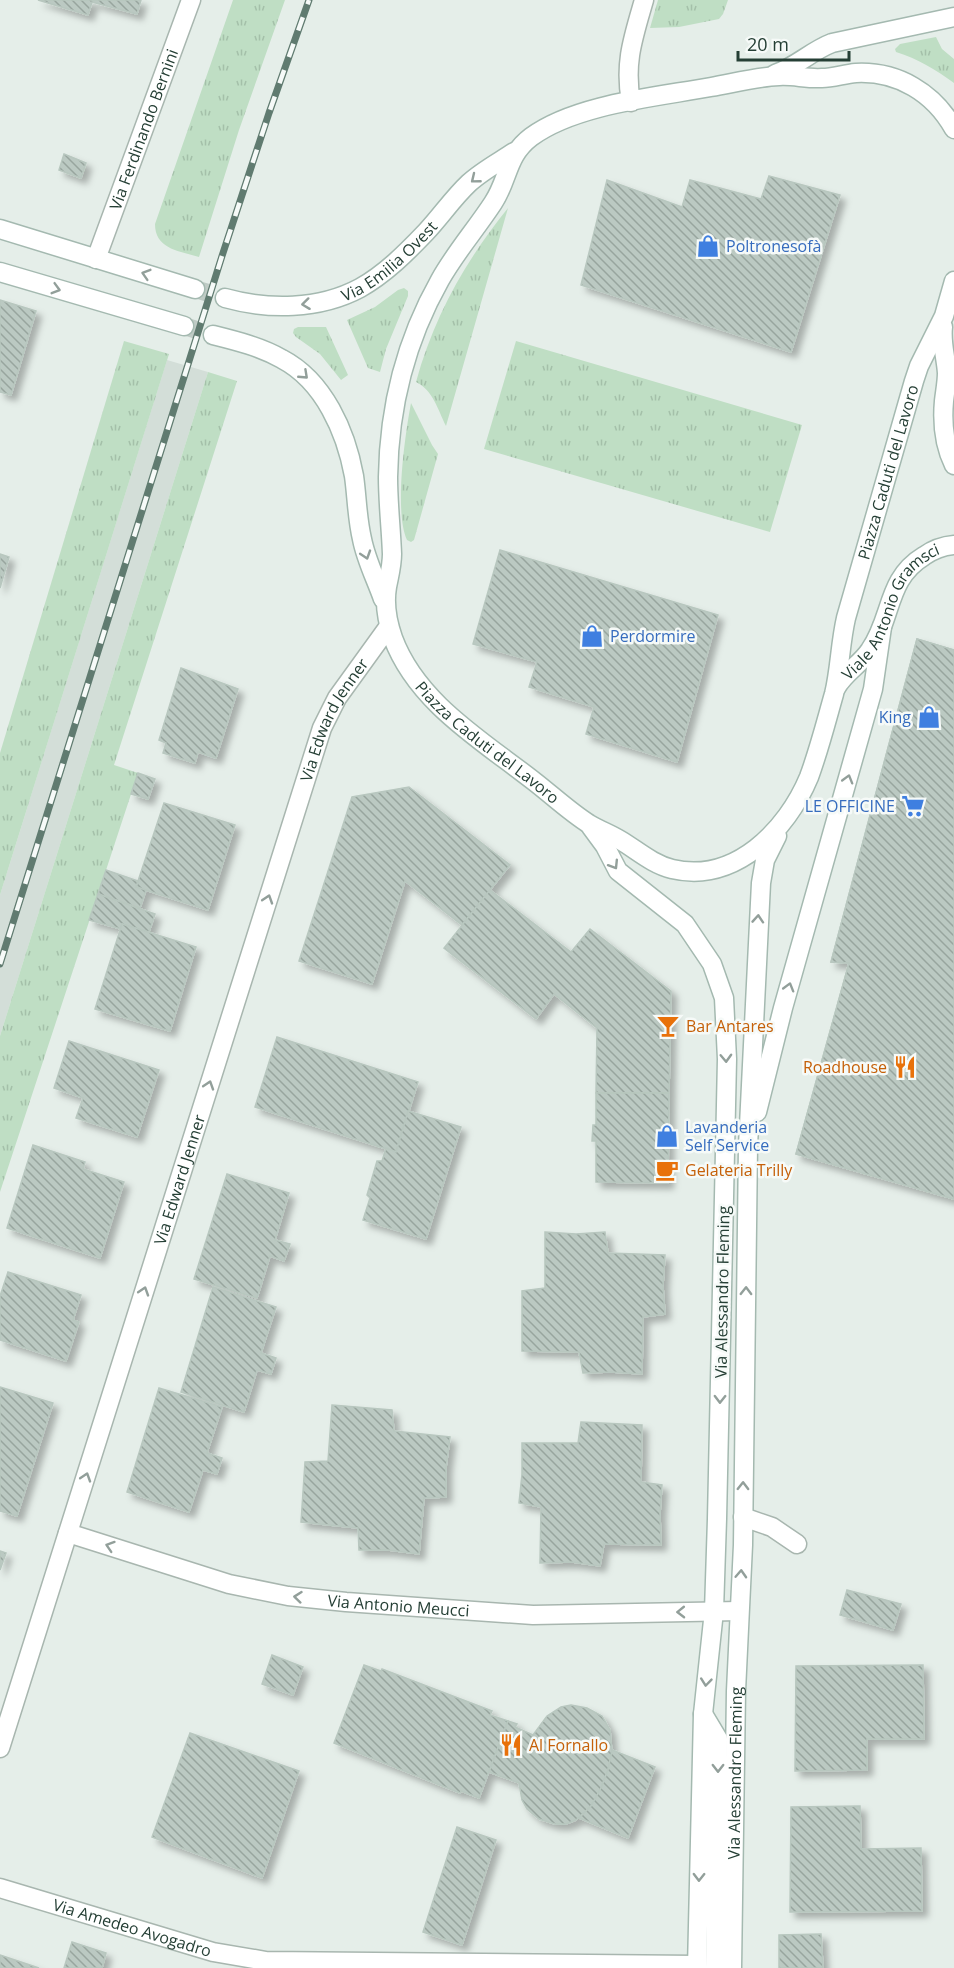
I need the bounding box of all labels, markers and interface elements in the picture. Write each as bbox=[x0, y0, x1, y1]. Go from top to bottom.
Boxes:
scale bar bbox=[738, 24, 849, 62]
text: 20 m bbox=[747, 32, 789, 56]
street label: Via Ferdinando Bernini bbox=[104, 46, 183, 213]
one-way arrow bbox=[471, 171, 482, 182]
street label: Via Emilia Ovest bbox=[338, 216, 442, 306]
shop icon: Poltronesofà bbox=[695, 233, 721, 259]
place label: Poltronesofà bbox=[726, 235, 821, 257]
one-way arrow bbox=[141, 269, 152, 281]
one-way arrow bbox=[51, 281, 61, 294]
one-way arrow bbox=[301, 297, 311, 310]
one-way arrow bbox=[297, 368, 308, 379]
street label: Piazza Caduti del Lavoro bbox=[852, 382, 923, 562]
street label: Viale Antonio Gramsci bbox=[837, 538, 942, 684]
one-way arrow bbox=[359, 549, 371, 560]
shop icon: Perdormire bbox=[579, 623, 605, 649]
place label: Perdormire bbox=[610, 625, 695, 647]
street label: Via Edward Jenner bbox=[295, 653, 373, 784]
street label: Piazza Caduti del Lavoro bbox=[410, 676, 564, 808]
shop icon: King bbox=[916, 704, 942, 730]
place label: King bbox=[879, 706, 911, 728]
one-way arrow bbox=[841, 774, 853, 785]
supermarket icon: LE OFFICINE bbox=[900, 793, 926, 819]
place label: LE OFFICINE bbox=[805, 795, 895, 817]
one-way arrow bbox=[607, 858, 618, 869]
one-way arrow bbox=[261, 894, 273, 905]
one-way arrow bbox=[751, 915, 764, 924]
one-way arrow bbox=[782, 982, 794, 993]
bar icon: Bar Antares bbox=[655, 1013, 681, 1039]
place label: Bar Antares bbox=[686, 1015, 774, 1037]
one-way arrow bbox=[720, 1053, 733, 1062]
restaurant icon: Roadhouse bbox=[892, 1054, 918, 1080]
place label: Roadhouse bbox=[803, 1056, 887, 1078]
one-way arrow bbox=[202, 1080, 214, 1091]
street label: Via Edward Jenner bbox=[149, 1111, 210, 1248]
place label: Lavanderia Self Service bbox=[685, 1116, 769, 1156]
shop icon: Lavanderia Self Service bbox=[654, 1123, 680, 1149]
cafe icon: Gelateria Trilly bbox=[654, 1157, 680, 1183]
place label: Gelateria Trilly bbox=[685, 1159, 793, 1181]
street label: Via Alessandro Fleming bbox=[709, 1205, 735, 1378]
one-way arrow bbox=[137, 1286, 149, 1297]
one-way arrow bbox=[740, 1287, 752, 1296]
one-way arrow bbox=[714, 1395, 726, 1404]
one-way arrow bbox=[78, 1472, 91, 1483]
one-way arrow bbox=[737, 1482, 749, 1491]
one-way arrow bbox=[105, 1541, 116, 1553]
one-way arrow bbox=[735, 1569, 748, 1578]
street label: Via Antonio Meucci bbox=[327, 1589, 470, 1622]
one-way arrow bbox=[293, 1591, 302, 1604]
one-way arrow bbox=[676, 1606, 685, 1618]
one-way arrow bbox=[700, 1678, 713, 1687]
street label: Via Alessandro Fleming bbox=[723, 1686, 747, 1859]
restaurant icon: Al Fornallo bbox=[498, 1732, 524, 1758]
place label: Al Fornallo bbox=[529, 1734, 608, 1756]
one-way arrow bbox=[712, 1764, 724, 1773]
one-way arrow bbox=[693, 1873, 705, 1882]
street label: Via Amedeo Avogadro bbox=[50, 1894, 214, 1962]

